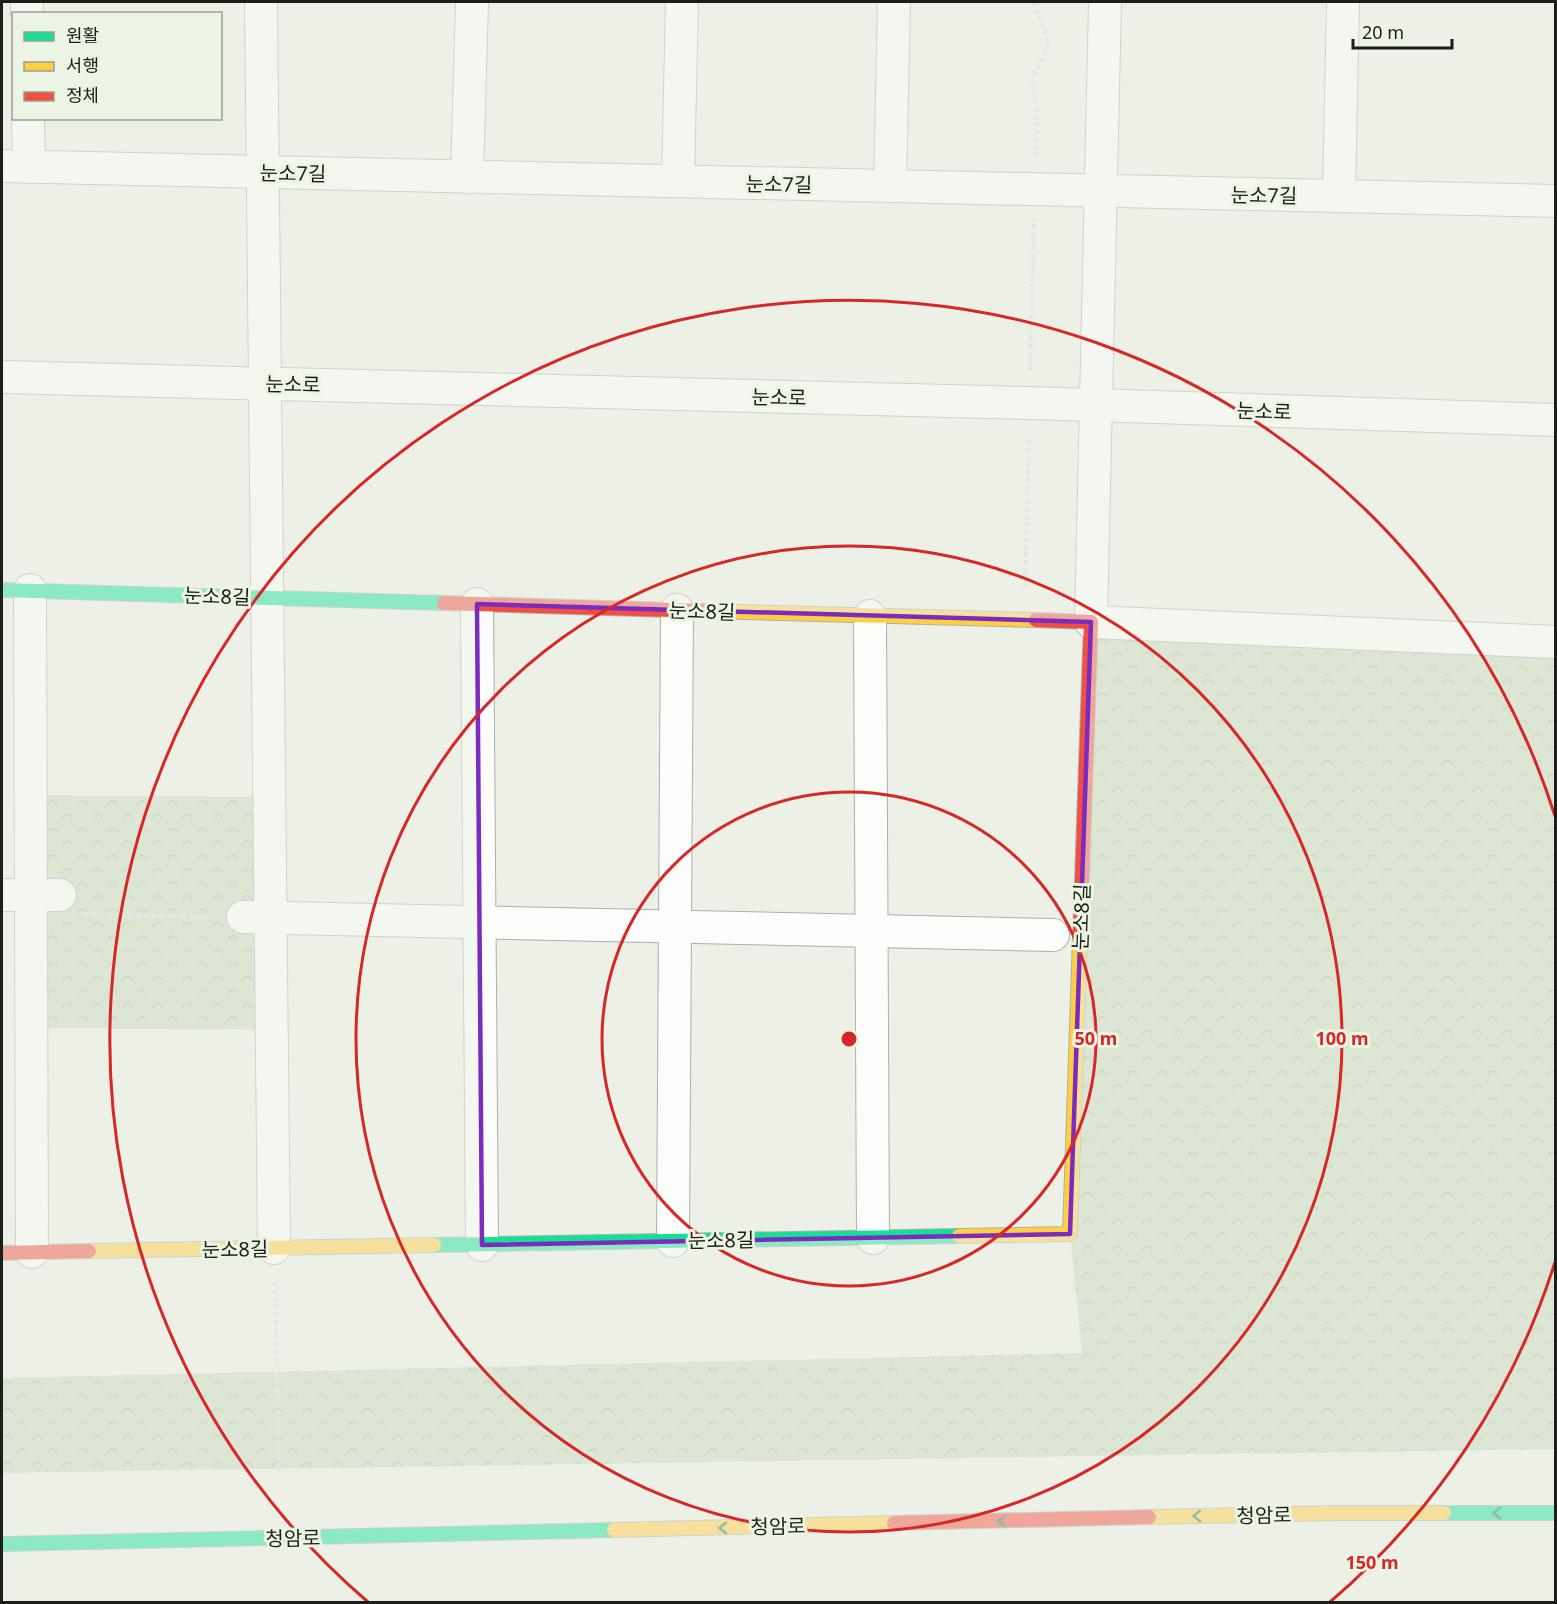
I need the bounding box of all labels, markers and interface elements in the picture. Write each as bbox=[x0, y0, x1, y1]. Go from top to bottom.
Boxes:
legend bbox=[12, 12, 222, 120]
scale bar bbox=[1353, 12, 1452, 50]
text: 20 m bbox=[1362, 20, 1404, 44]
text: 원활 bbox=[66, 23, 99, 47]
text: 서행 bbox=[66, 53, 99, 77]
text: 정체 bbox=[66, 83, 99, 107]
street label: 눈소7길 bbox=[259, 159, 327, 187]
street label: 눈소7길 bbox=[745, 170, 813, 198]
street label: 눈소7길 bbox=[1230, 181, 1298, 209]
street label: 눈소로 bbox=[265, 370, 321, 398]
street label: 눈소로 bbox=[751, 383, 807, 411]
street label: 눈소로 bbox=[1236, 397, 1292, 425]
street label: 눈소8길 bbox=[183, 581, 251, 611]
street label: 눈소8길 bbox=[668, 596, 736, 626]
street label: 눈소8길 bbox=[1066, 883, 1096, 951]
text: 50 m bbox=[1075, 1026, 1117, 1050]
text: 100 m bbox=[1315, 1026, 1369, 1050]
centre of rings bbox=[839, 1029, 859, 1049]
street label: 눈소8길 bbox=[687, 1226, 755, 1254]
street label: 눈소8길 bbox=[201, 1235, 269, 1263]
street label: 청암로 bbox=[1236, 1501, 1292, 1529]
one-way arrow bbox=[1493, 1507, 1502, 1519]
one-way arrow bbox=[1193, 1510, 1202, 1523]
street label: 청암로 bbox=[750, 1512, 806, 1540]
one-way arrow bbox=[998, 1515, 1007, 1527]
one-way arrow bbox=[719, 1521, 728, 1534]
street label: 청암로 bbox=[265, 1524, 321, 1552]
text: 150 m bbox=[1345, 1550, 1399, 1574]

